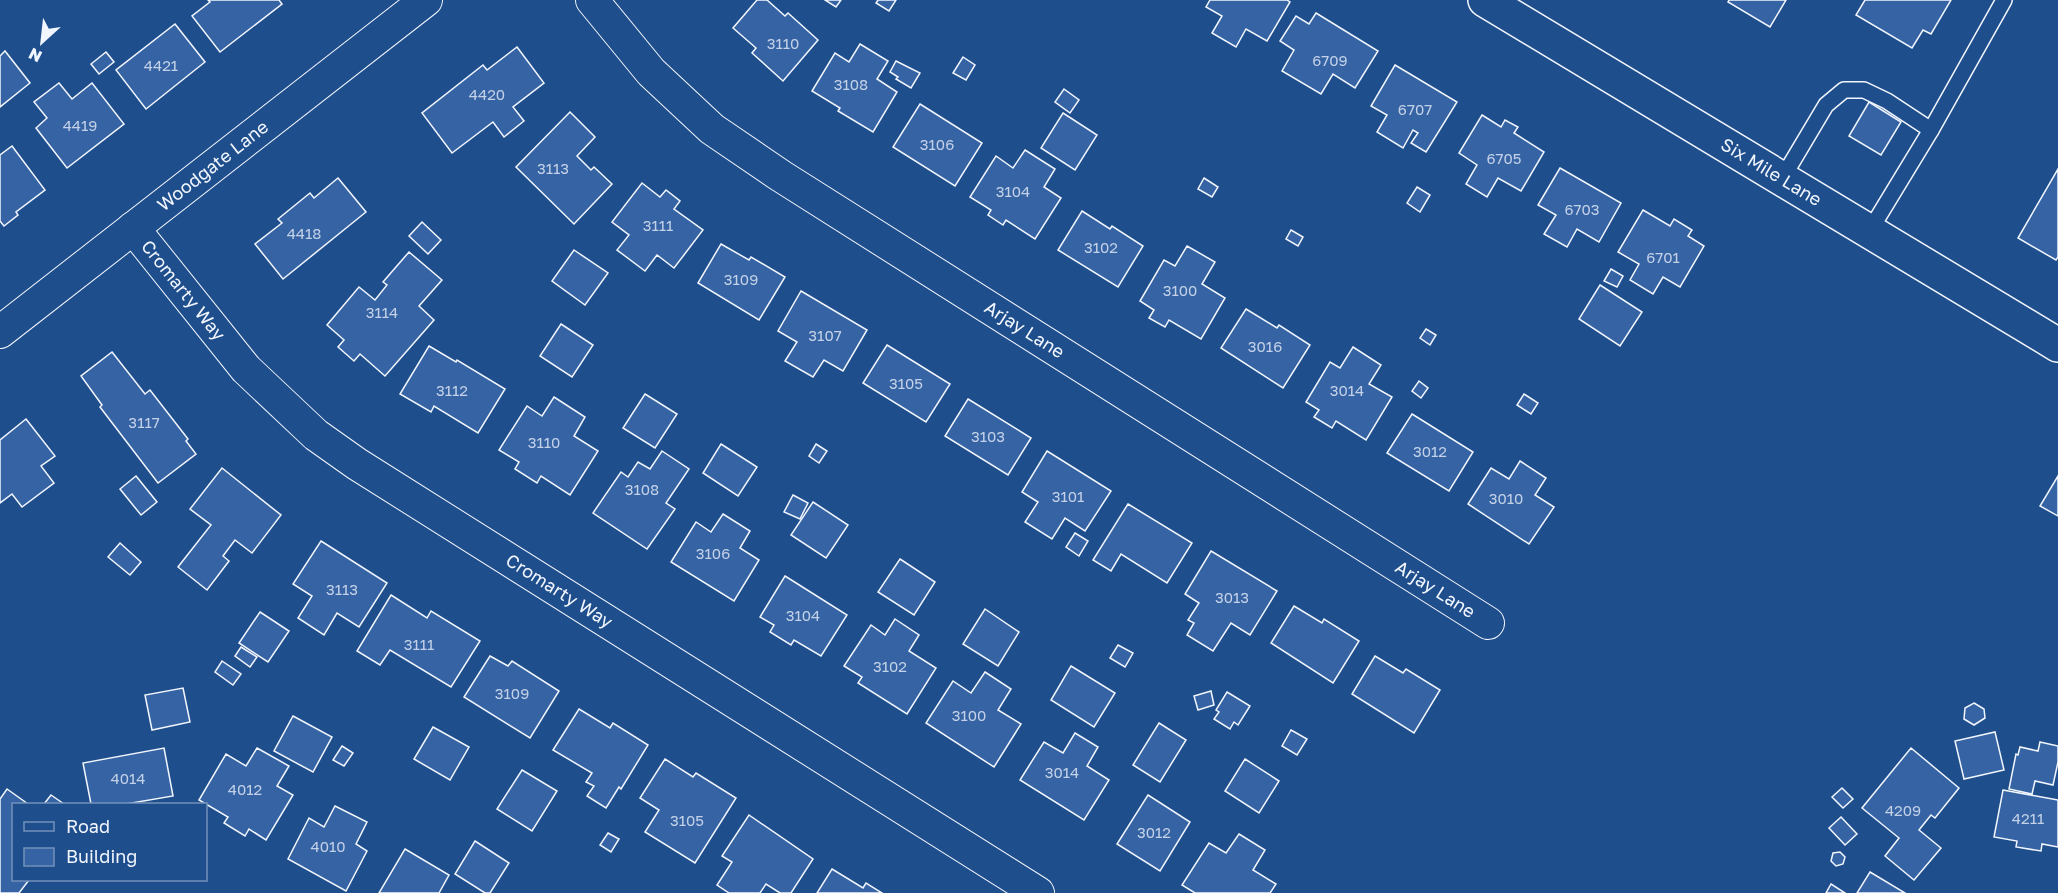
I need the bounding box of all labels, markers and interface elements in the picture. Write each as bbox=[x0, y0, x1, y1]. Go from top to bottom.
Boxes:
north arrow bbox=[12, 12, 72, 72]
house number: 3110 bbox=[767, 34, 799, 52]
text: N bbox=[25, 44, 45, 67]
house number: 6709 bbox=[1312, 51, 1348, 69]
house number: 4421 bbox=[144, 56, 178, 74]
house number: 3108 bbox=[834, 75, 868, 93]
house number: 4420 bbox=[469, 85, 505, 103]
house number: 6707 bbox=[1398, 100, 1432, 118]
street label: Woodgate Lane bbox=[152, 115, 272, 215]
house number: 4419 bbox=[63, 116, 97, 134]
street label: Six Mile Lane bbox=[1717, 133, 1826, 210]
house number: 3106 bbox=[920, 135, 954, 153]
house number: 6705 bbox=[1486, 149, 1522, 167]
house number: 3113 bbox=[537, 159, 569, 177]
house number: 3104 bbox=[996, 182, 1030, 200]
house number: 6703 bbox=[1564, 200, 1600, 218]
house number: 3111 bbox=[643, 216, 673, 234]
house number: 4418 bbox=[287, 224, 321, 242]
street label: Cromarty Way bbox=[137, 235, 231, 344]
house number: 3102 bbox=[1084, 238, 1118, 256]
house number: 6701 bbox=[1646, 248, 1680, 266]
house number: 3109 bbox=[724, 270, 758, 288]
house number: 3100 bbox=[1163, 281, 1197, 299]
street label: Arjay Lane bbox=[981, 296, 1069, 363]
house number: 3114 bbox=[366, 303, 398, 321]
house number: 3107 bbox=[808, 326, 842, 344]
house number: 3016 bbox=[1248, 337, 1282, 355]
house number: 3105 bbox=[889, 374, 923, 392]
house number: 3112 bbox=[436, 381, 468, 399]
house number: 3014 bbox=[1330, 381, 1364, 399]
house number: 3117 bbox=[128, 413, 160, 431]
house number: 3103 bbox=[971, 427, 1005, 445]
house number: 3110 bbox=[528, 433, 560, 451]
house number: 3012 bbox=[1413, 442, 1447, 460]
house number: 3108 bbox=[625, 480, 659, 498]
house number: 3101 bbox=[1052, 487, 1084, 505]
house number: 3010 bbox=[1489, 489, 1523, 507]
house number: 3106 bbox=[696, 544, 730, 562]
street label: Cromarty Way bbox=[502, 549, 617, 632]
street label: Arjay Lane bbox=[1392, 555, 1480, 622]
house number: 3113 bbox=[326, 580, 358, 598]
house number: 3013 bbox=[1215, 588, 1249, 606]
house number: 3104 bbox=[786, 606, 820, 624]
house number: 3111 bbox=[404, 635, 434, 653]
house number: 3102 bbox=[873, 657, 907, 675]
house number: 3109 bbox=[495, 684, 529, 702]
house number: 3100 bbox=[952, 706, 986, 724]
house number: 3014 bbox=[1045, 763, 1079, 781]
house number: 4014 bbox=[111, 769, 145, 787]
house number: 4012 bbox=[228, 780, 262, 798]
house number: 4209 bbox=[1885, 801, 1921, 819]
legend bbox=[12, 803, 207, 881]
house number: 4211 bbox=[2012, 809, 2044, 827]
house number: 3105 bbox=[670, 811, 704, 829]
text: Road bbox=[66, 815, 110, 837]
house number: 3012 bbox=[1137, 823, 1171, 841]
house number: 4010 bbox=[310, 837, 346, 855]
text: Building bbox=[66, 845, 137, 867]

